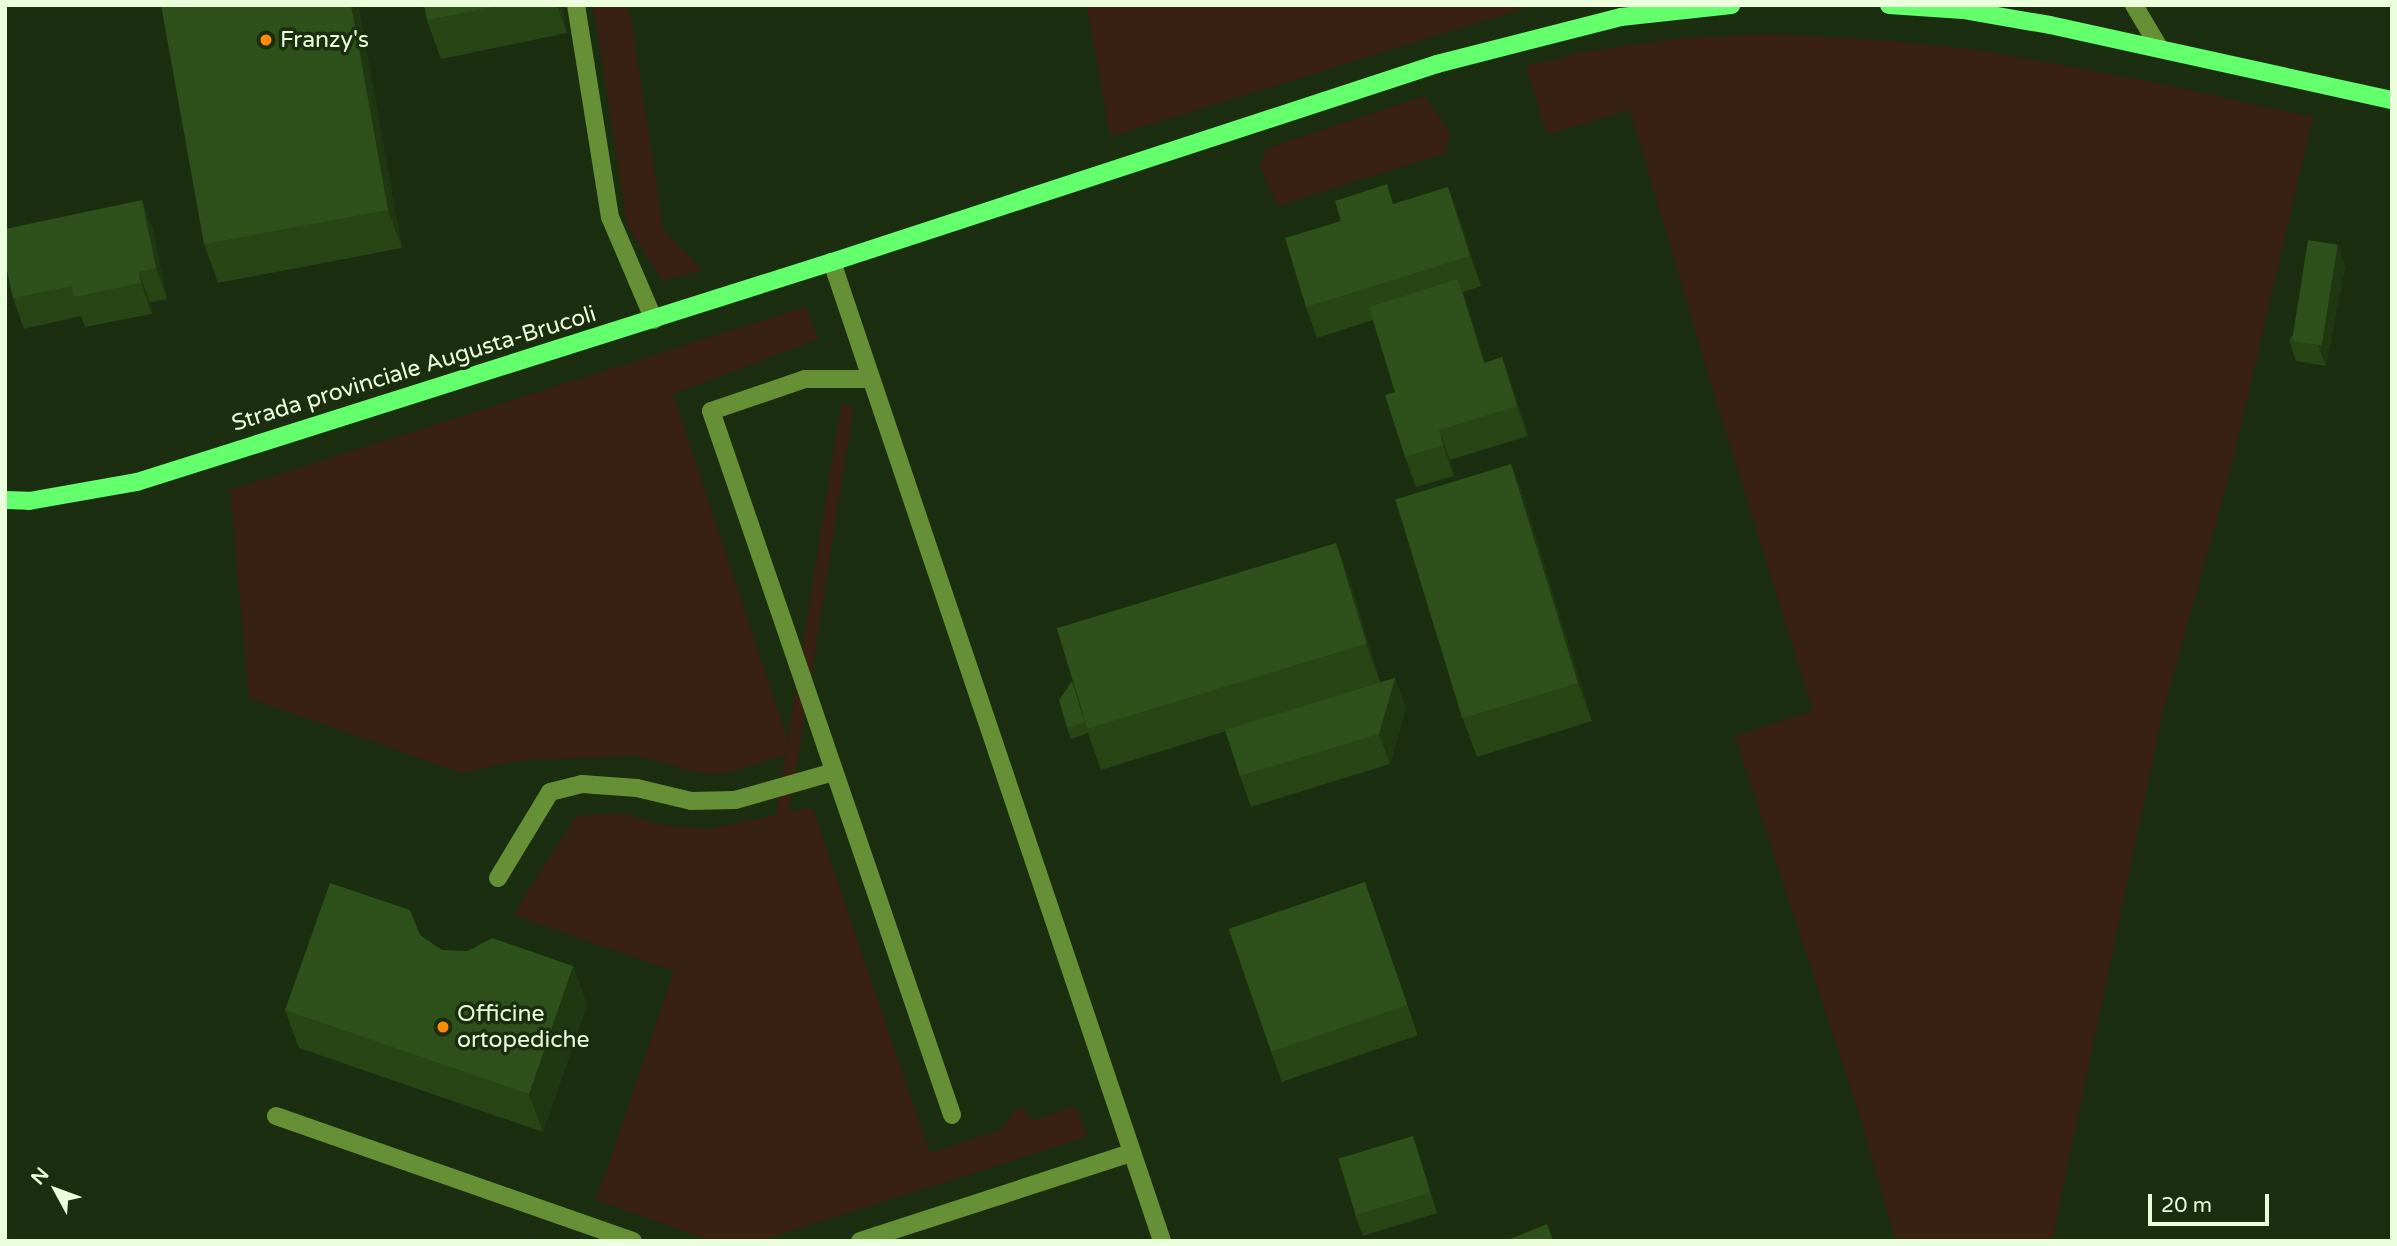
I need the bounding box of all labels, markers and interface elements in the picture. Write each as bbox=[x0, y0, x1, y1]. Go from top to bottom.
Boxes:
place label: Franzy's bbox=[280, 26, 369, 54]
marker: Franzy's bbox=[258, 32, 274, 48]
street label: Strada provinciale Augusta-Brucoli bbox=[228, 300, 600, 438]
place label: Officine ortopediche bbox=[457, 1000, 589, 1054]
marker: Officine ortopediche bbox=[435, 1019, 451, 1035]
north arrow bbox=[21, 1155, 91, 1225]
text: N bbox=[27, 1163, 53, 1189]
scale bar bbox=[2152, 1180, 2273, 1224]
text: 20 m bbox=[2161, 1193, 2212, 1218]

